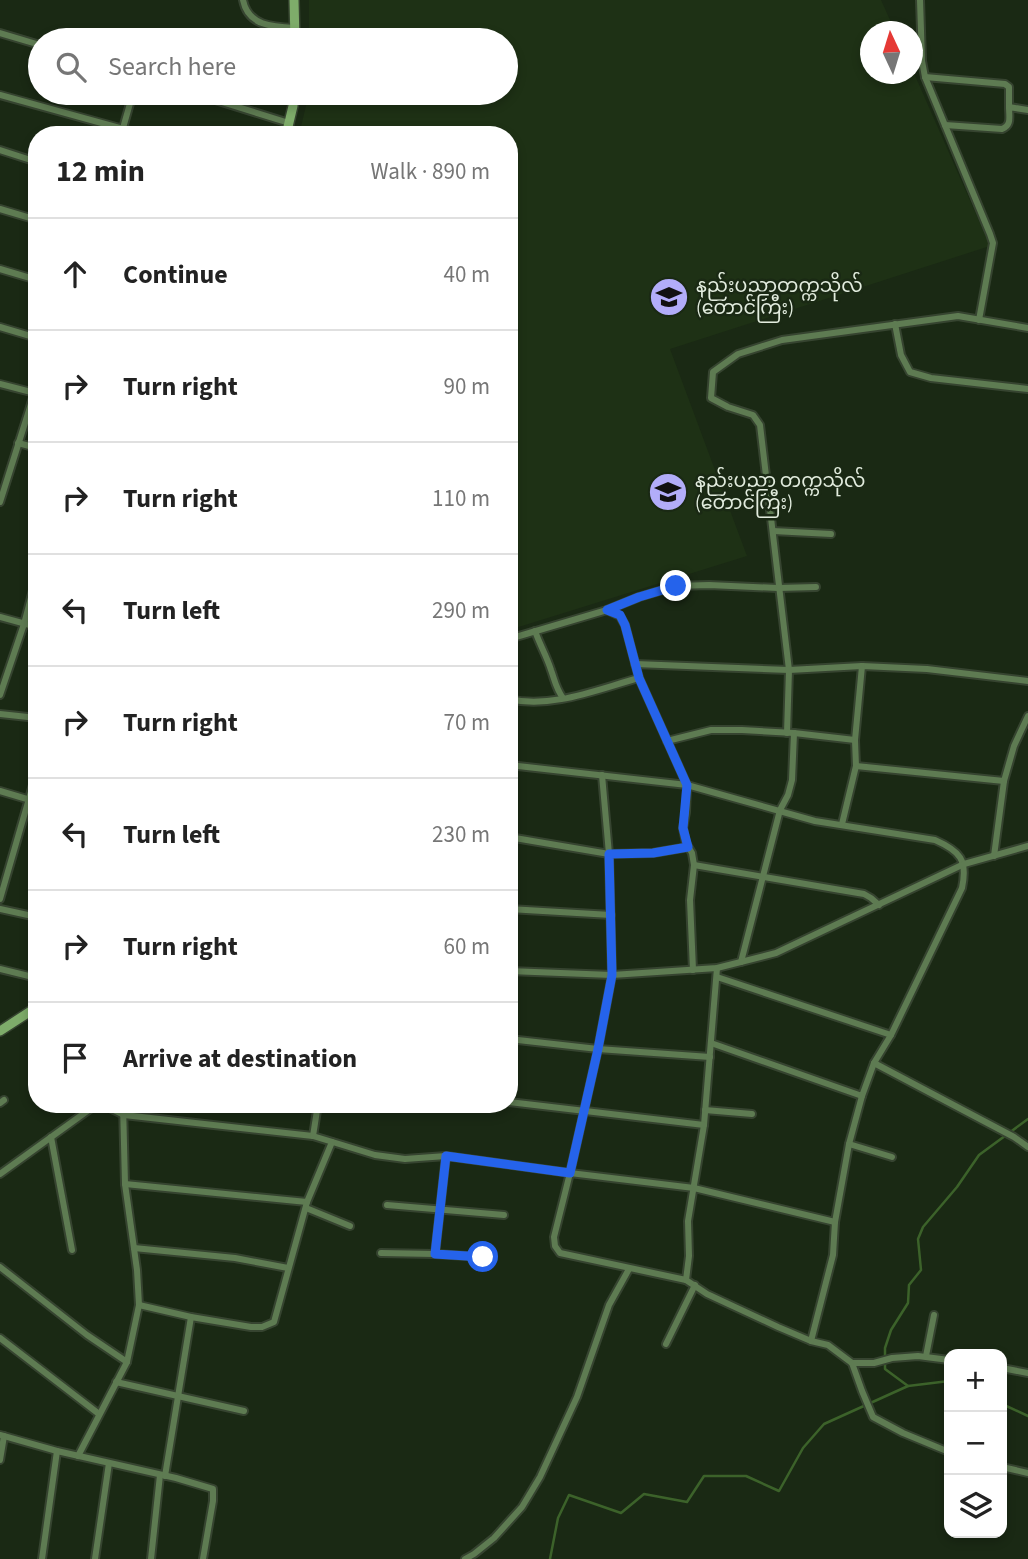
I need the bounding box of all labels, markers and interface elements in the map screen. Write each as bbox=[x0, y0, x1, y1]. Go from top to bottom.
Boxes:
north arrow bbox=[860, 21, 923, 84]
search box bbox=[28, 28, 518, 105]
icon: search bbox=[52, 48, 90, 86]
text: Search here bbox=[108, 48, 236, 85]
text: 12 min bbox=[56, 150, 145, 193]
text: Walk · 890 m bbox=[371, 155, 490, 188]
icon: ahead bbox=[56, 255, 94, 293]
text: Continue bbox=[123, 256, 228, 293]
text: 40 m bbox=[443, 258, 490, 291]
place label: နည်းပညာတက္ကသိုလ် (တောင်ကြီး) bbox=[696, 271, 863, 323]
school or university icon: နည်းပညာတက္ကသိုလ် (တောင်ကြီး) bbox=[648, 276, 690, 318]
icon: right bbox=[56, 367, 94, 405]
text: Turn right bbox=[123, 368, 238, 405]
text: 90 m bbox=[443, 370, 490, 403]
place label: နည်းပညာ တက္ကသိုလ် (တောင်ကြီး) bbox=[695, 466, 865, 518]
school or university icon: နည်းပညာ တက္ကသိုလ် (တောင်ကြီး) bbox=[647, 471, 689, 513]
icon: right bbox=[56, 479, 94, 517]
text: Turn right bbox=[123, 480, 238, 517]
text: 110 m bbox=[432, 482, 490, 515]
route end bbox=[660, 570, 691, 601]
icon: left bbox=[56, 591, 94, 629]
text: Turn left bbox=[123, 592, 220, 629]
text: 290 m bbox=[432, 594, 490, 627]
icon: right bbox=[56, 703, 94, 741]
text: Turn right bbox=[123, 704, 238, 741]
text: 70 m bbox=[443, 706, 490, 739]
icon: left bbox=[56, 815, 94, 853]
text: Turn left bbox=[123, 816, 220, 853]
text: 230 m bbox=[432, 818, 490, 851]
icon: right bbox=[56, 927, 94, 965]
text: Turn right bbox=[123, 928, 238, 965]
text: 60 m bbox=[443, 930, 490, 963]
icon: arrive bbox=[56, 1039, 94, 1077]
text: Arrive at destination bbox=[123, 1040, 357, 1077]
route start bbox=[467, 1241, 498, 1272]
map controls bbox=[944, 1349, 1007, 1538]
button: + bbox=[944, 1349, 1007, 1412]
button: − bbox=[944, 1412, 1007, 1475]
button: layers bbox=[944, 1475, 1007, 1538]

